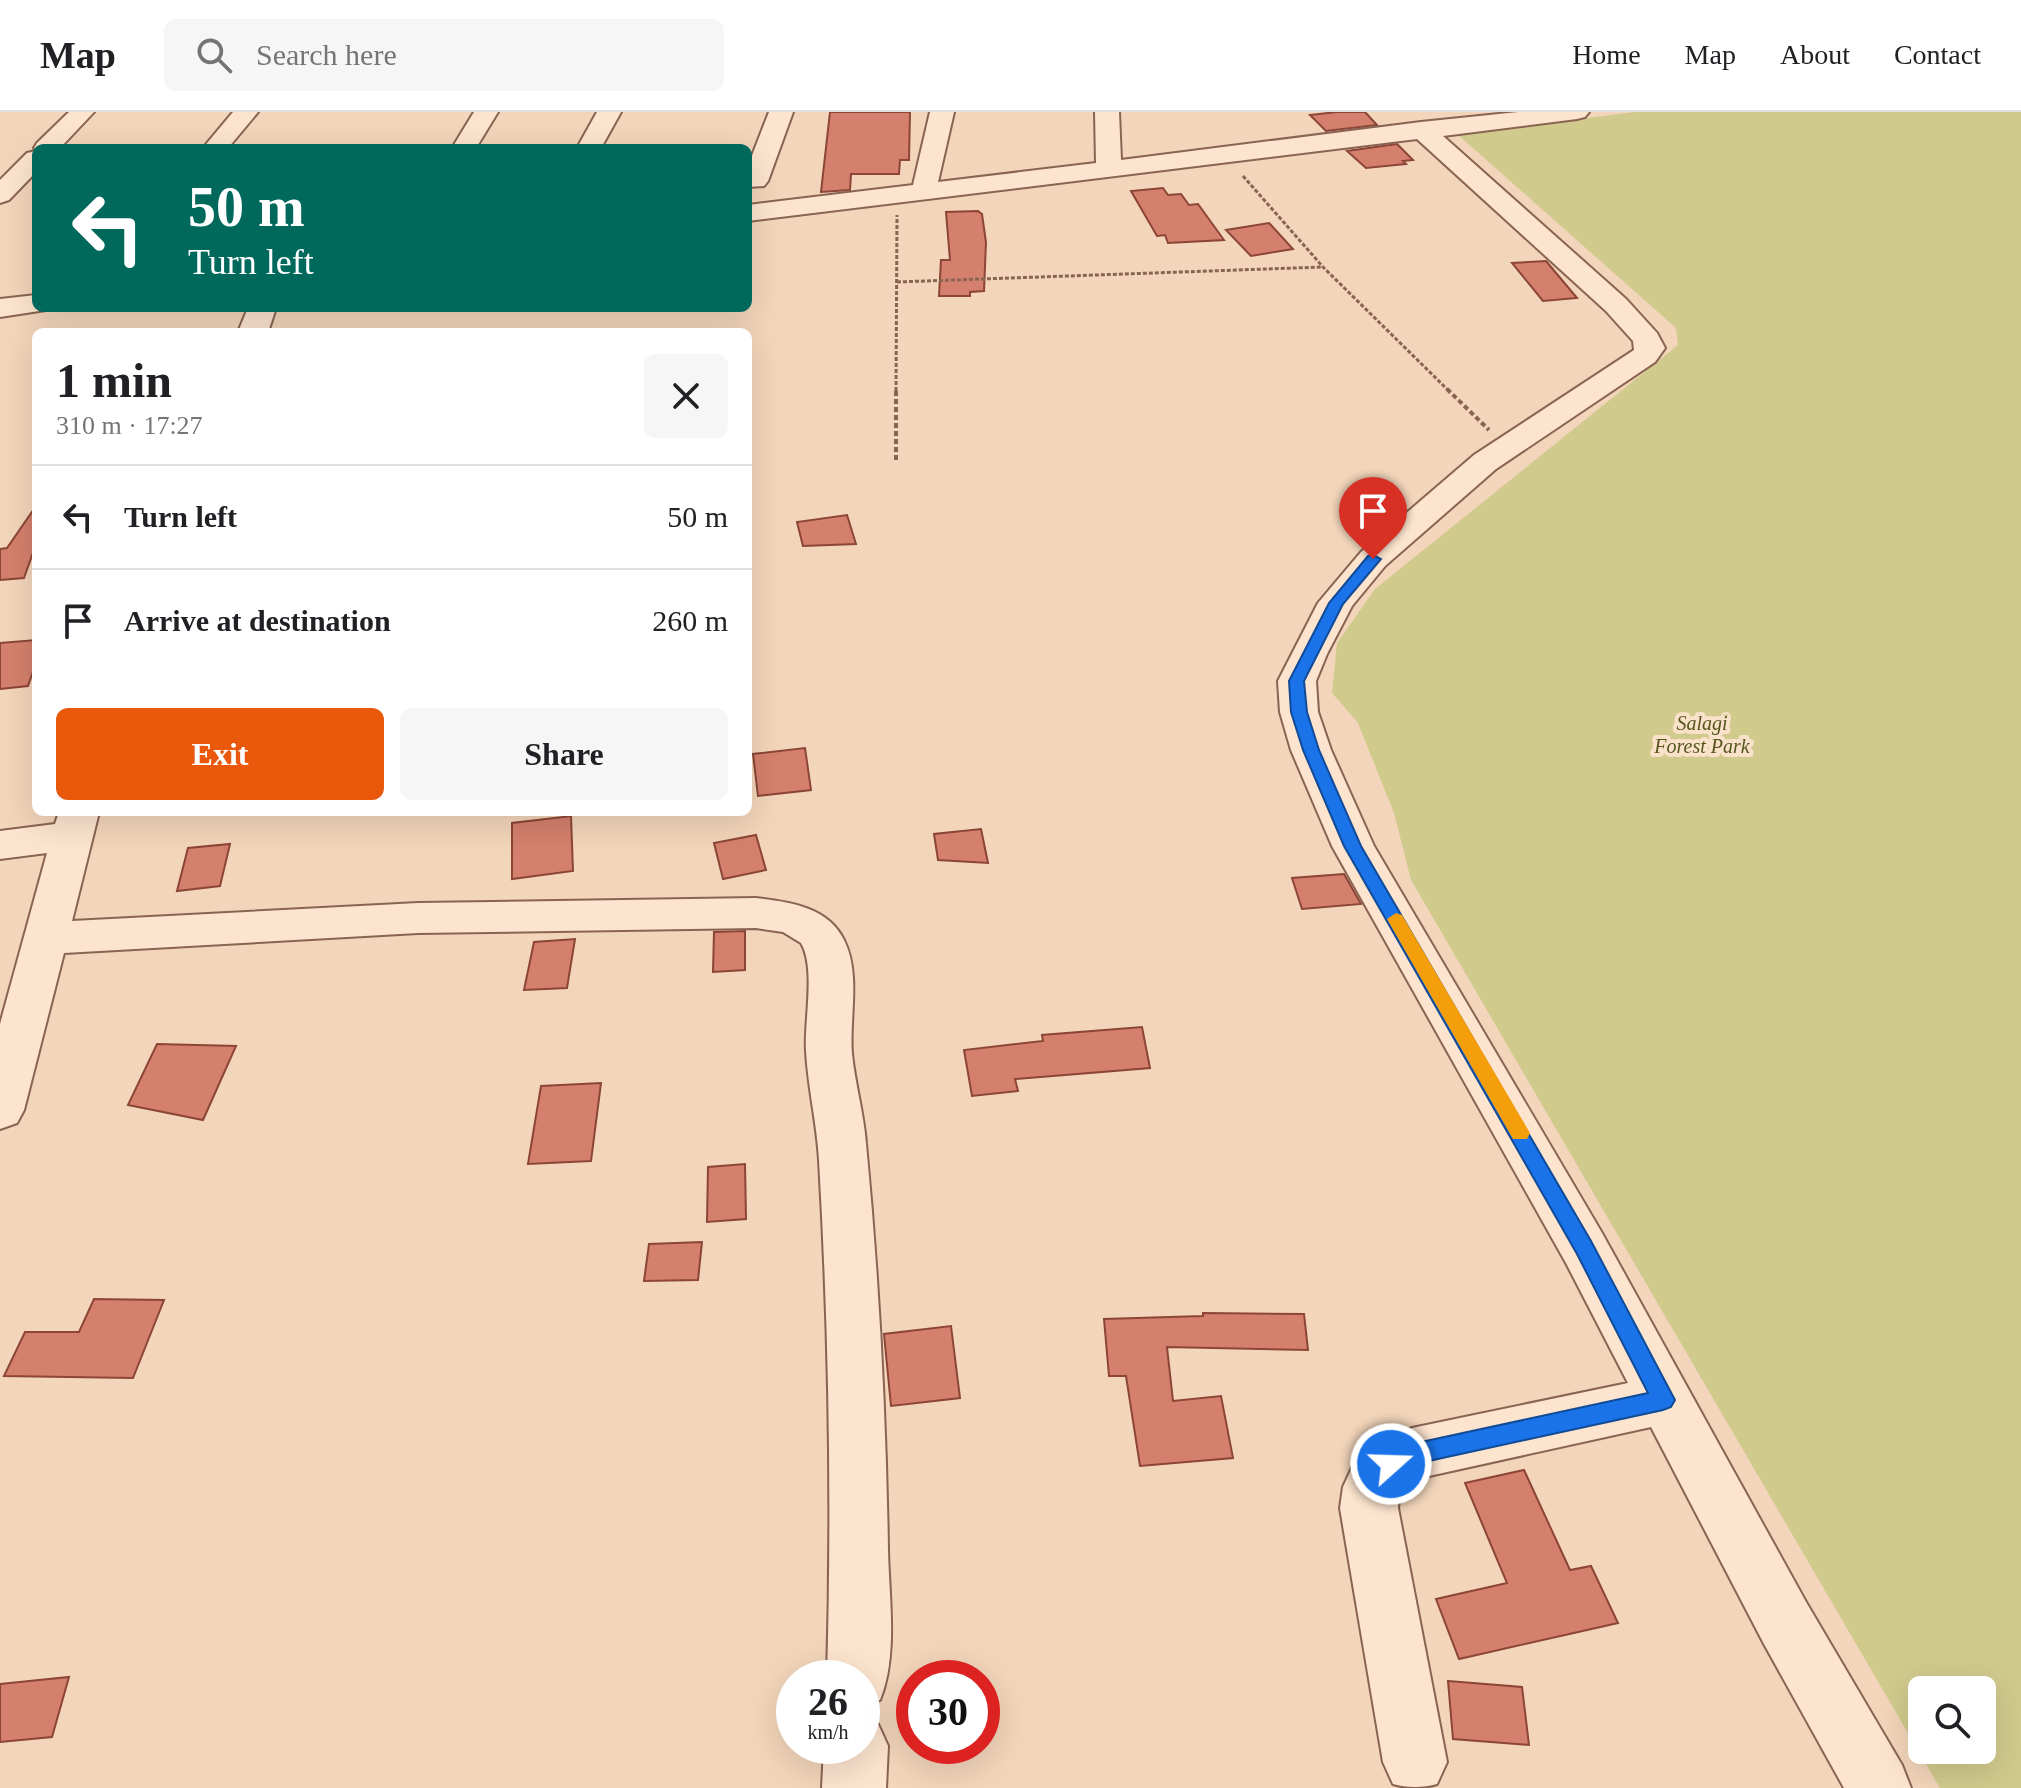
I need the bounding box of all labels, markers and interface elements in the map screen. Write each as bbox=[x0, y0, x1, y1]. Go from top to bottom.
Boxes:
search box bbox=[164, 19, 724, 91]
icon: search bbox=[192, 33, 236, 77]
text: Map bbox=[40, 34, 116, 76]
text: Search here bbox=[256, 38, 397, 71]
text: Home bbox=[1572, 39, 1641, 70]
text: Map bbox=[1685, 39, 1736, 70]
text: About bbox=[1780, 39, 1850, 70]
text: Contact bbox=[1894, 39, 1981, 70]
icon: left bbox=[56, 176, 160, 280]
text: 50 m bbox=[188, 176, 305, 238]
text: Turn left bbox=[188, 242, 314, 282]
text: 1 min bbox=[56, 354, 172, 407]
button: close bbox=[644, 354, 728, 438]
text: 310 m · 17:27 bbox=[56, 411, 203, 440]
pin bbox=[1339, 477, 1407, 559]
icon: arrive bbox=[1351, 489, 1395, 533]
icon: left bbox=[56, 495, 100, 539]
text: Turn left bbox=[124, 500, 237, 533]
text: 50 m bbox=[667, 500, 728, 533]
icon: arrive bbox=[56, 599, 100, 643]
text: Arrive at destination bbox=[124, 604, 391, 637]
text: 260 m bbox=[652, 604, 728, 637]
button: Exit bbox=[56, 708, 384, 800]
button: Share bbox=[400, 708, 728, 800]
park label: Salagi Forest Park bbox=[1653, 712, 1751, 757]
position arrow bbox=[1349, 1422, 1433, 1506]
speed limit sign: 30 bbox=[896, 1660, 1000, 1764]
map controls bbox=[1908, 1676, 1996, 1764]
button: search bbox=[1908, 1676, 1996, 1764]
text: 26 bbox=[808, 1679, 848, 1724]
text: km/h bbox=[807, 1721, 849, 1743]

